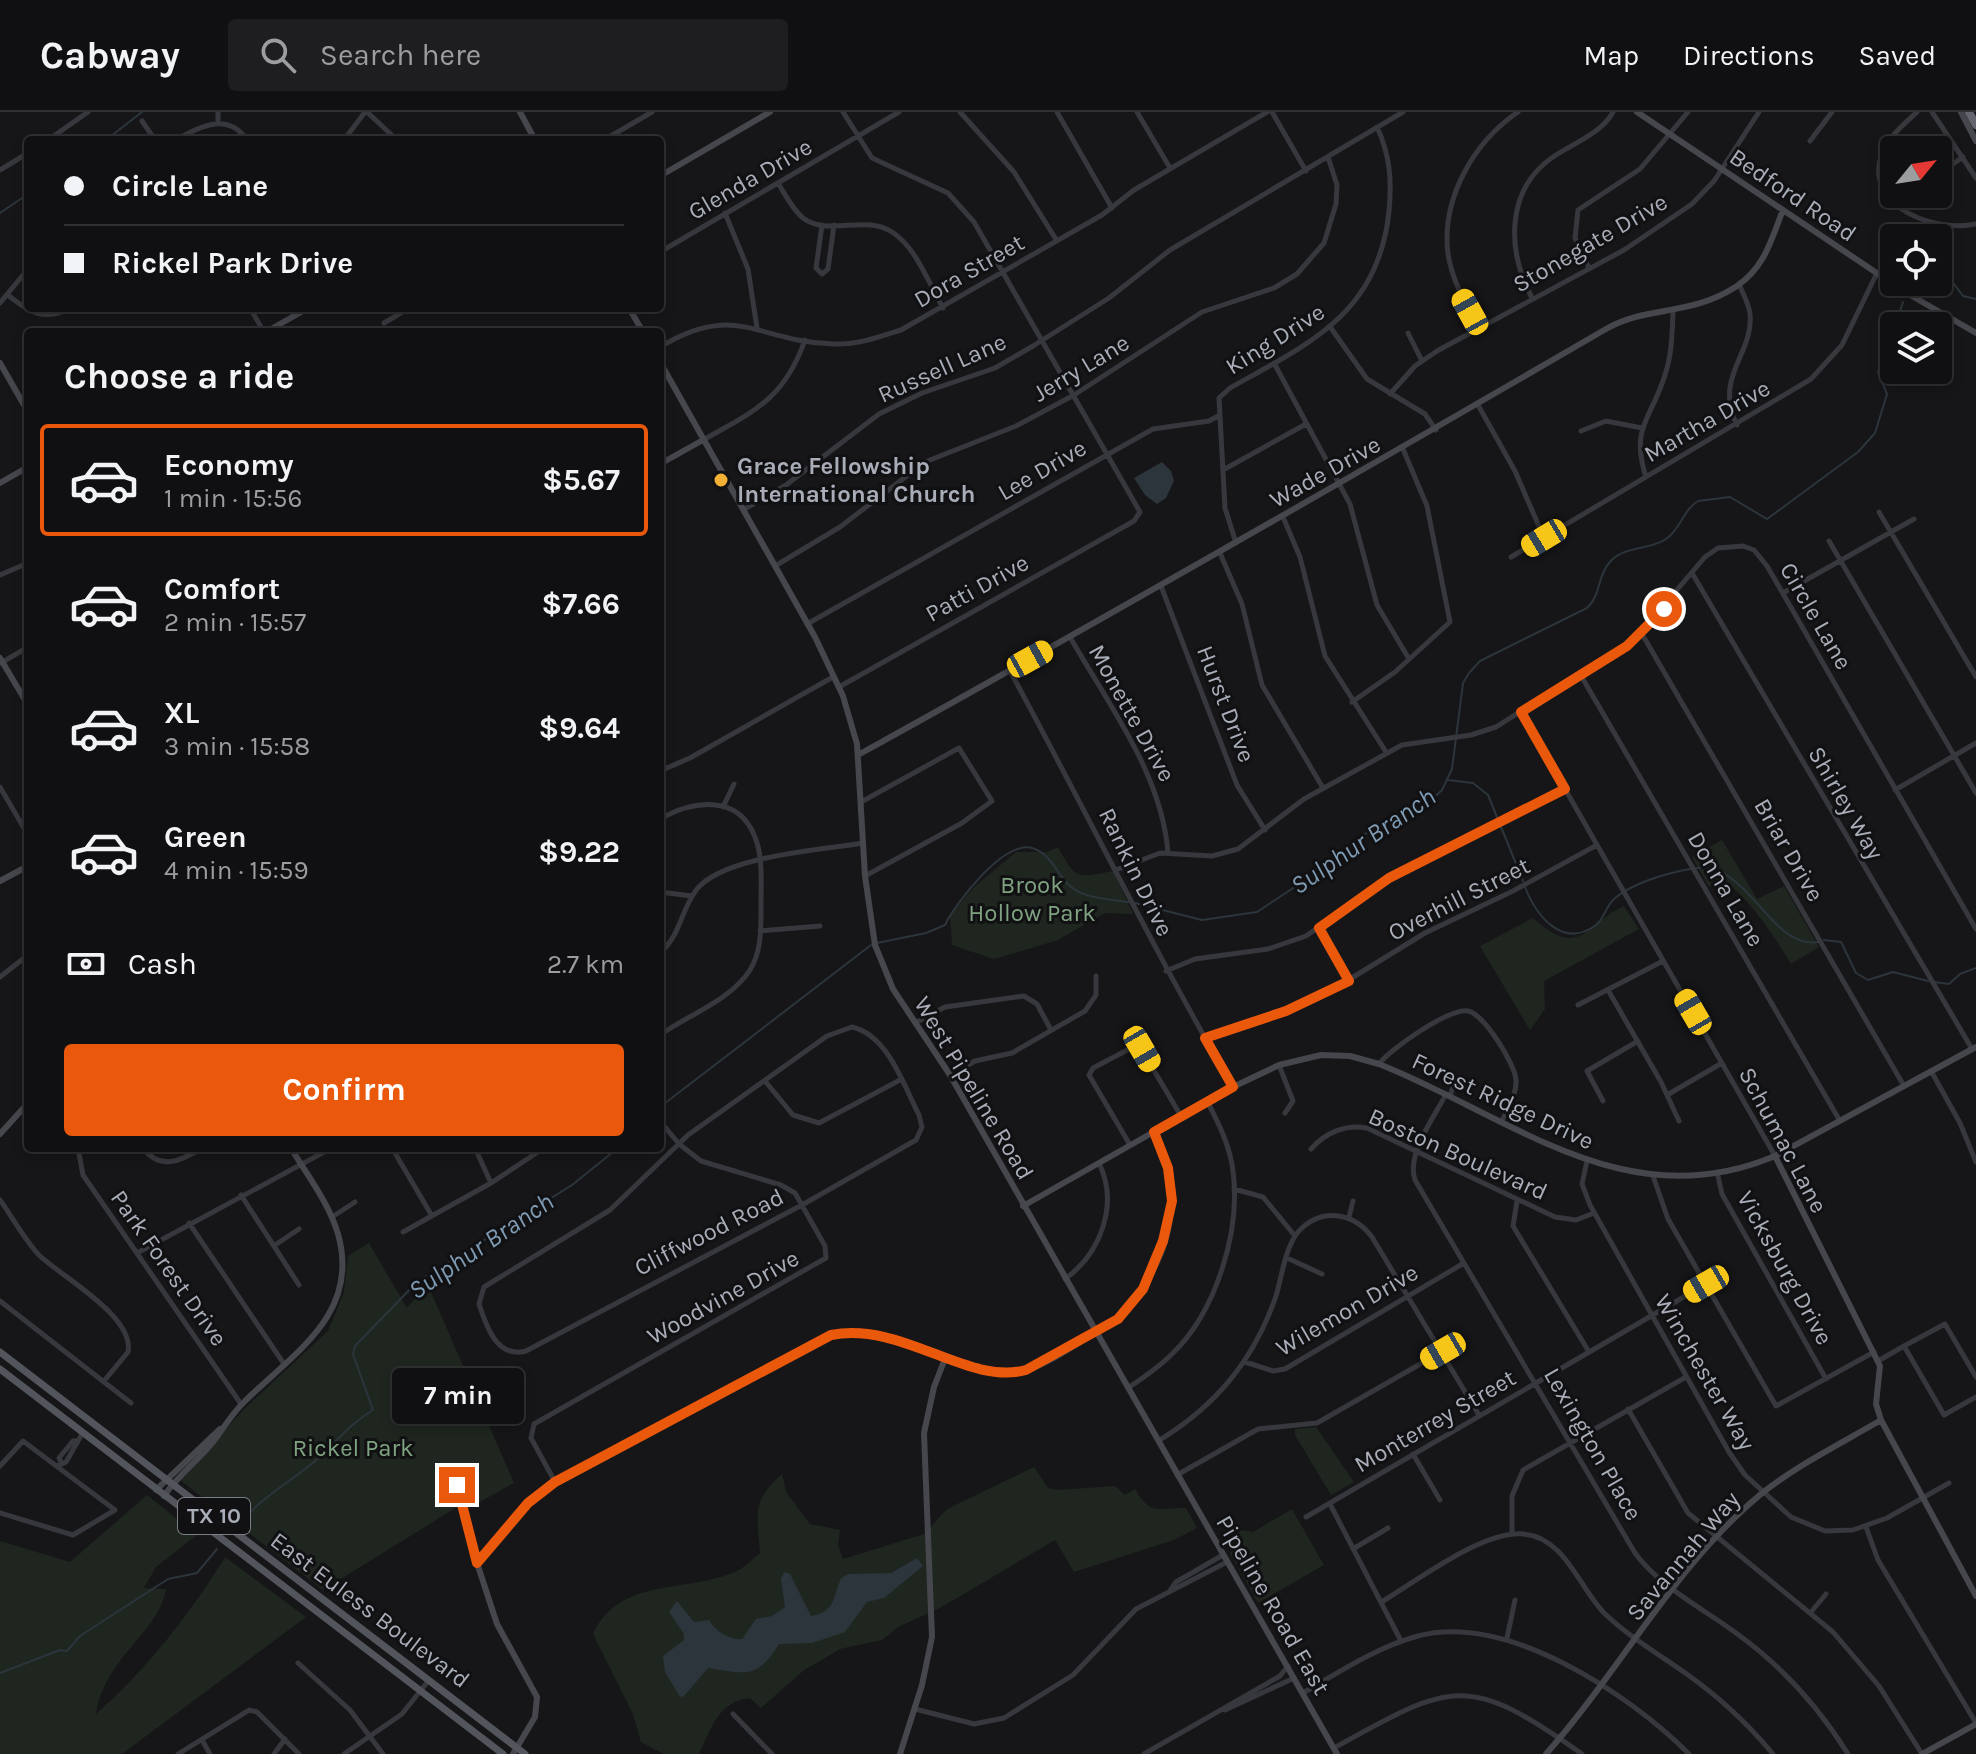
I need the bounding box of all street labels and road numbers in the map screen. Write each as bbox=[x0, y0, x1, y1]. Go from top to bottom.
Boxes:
street label: Glenda Drive bbox=[683, 132, 817, 226]
street label: Bedford Road bbox=[1724, 142, 1862, 248]
street label: Stonegate Drive bbox=[1508, 188, 1672, 298]
street label: Dora Street bbox=[909, 228, 1029, 314]
street label: King Drive bbox=[1220, 298, 1330, 380]
street label: Russell Lane bbox=[874, 327, 1010, 409]
street label: Jerry Lane bbox=[1028, 328, 1134, 408]
street label: Martha Drive bbox=[1639, 374, 1775, 468]
street label: Wade Drive bbox=[1265, 430, 1385, 514]
street label: Lee Drive bbox=[993, 433, 1091, 507]
street label: Patti Drive bbox=[921, 548, 1033, 628]
street label: Circle Lane bbox=[1774, 558, 1858, 674]
street label: Monette Drive bbox=[1083, 640, 1181, 786]
street label: Hurst Drive bbox=[1191, 642, 1261, 766]
street label: Shirley Way bbox=[1802, 742, 1890, 864]
street label: Briar Drive bbox=[1748, 793, 1830, 907]
street label: Rankin Drive bbox=[1093, 803, 1179, 941]
street label: Donna Lane bbox=[1682, 827, 1770, 951]
street label: Overhill Street bbox=[1383, 851, 1535, 947]
street label: West Pipeline Road bbox=[908, 991, 1040, 1185]
street label: Forest Ridge Drive bbox=[1408, 1047, 1598, 1155]
street label: Schumac Lane bbox=[1733, 1062, 1833, 1218]
street label: Boston Boulevard bbox=[1364, 1102, 1552, 1206]
street label: Cliffwood Road bbox=[630, 1182, 788, 1282]
street label: Park Forest Drive bbox=[105, 1185, 233, 1351]
street label: Vicksburg Drive bbox=[1731, 1186, 1839, 1350]
street label: Woodvine Drive bbox=[642, 1244, 804, 1350]
street label: Wilemon Drive bbox=[1271, 1258, 1423, 1362]
street label: Winchester Way bbox=[1649, 1289, 1761, 1455]
street label: Monterrey Street bbox=[1349, 1363, 1521, 1479]
street label: Lexington Place bbox=[1538, 1363, 1648, 1525]
street label: Savannah Way bbox=[1621, 1486, 1745, 1626]
road number: TX 10 bbox=[178, 1498, 250, 1534]
street label: Pipeline Road East bbox=[1210, 1510, 1336, 1700]
street label: East Euless Boulevard bbox=[265, 1526, 475, 1694]

